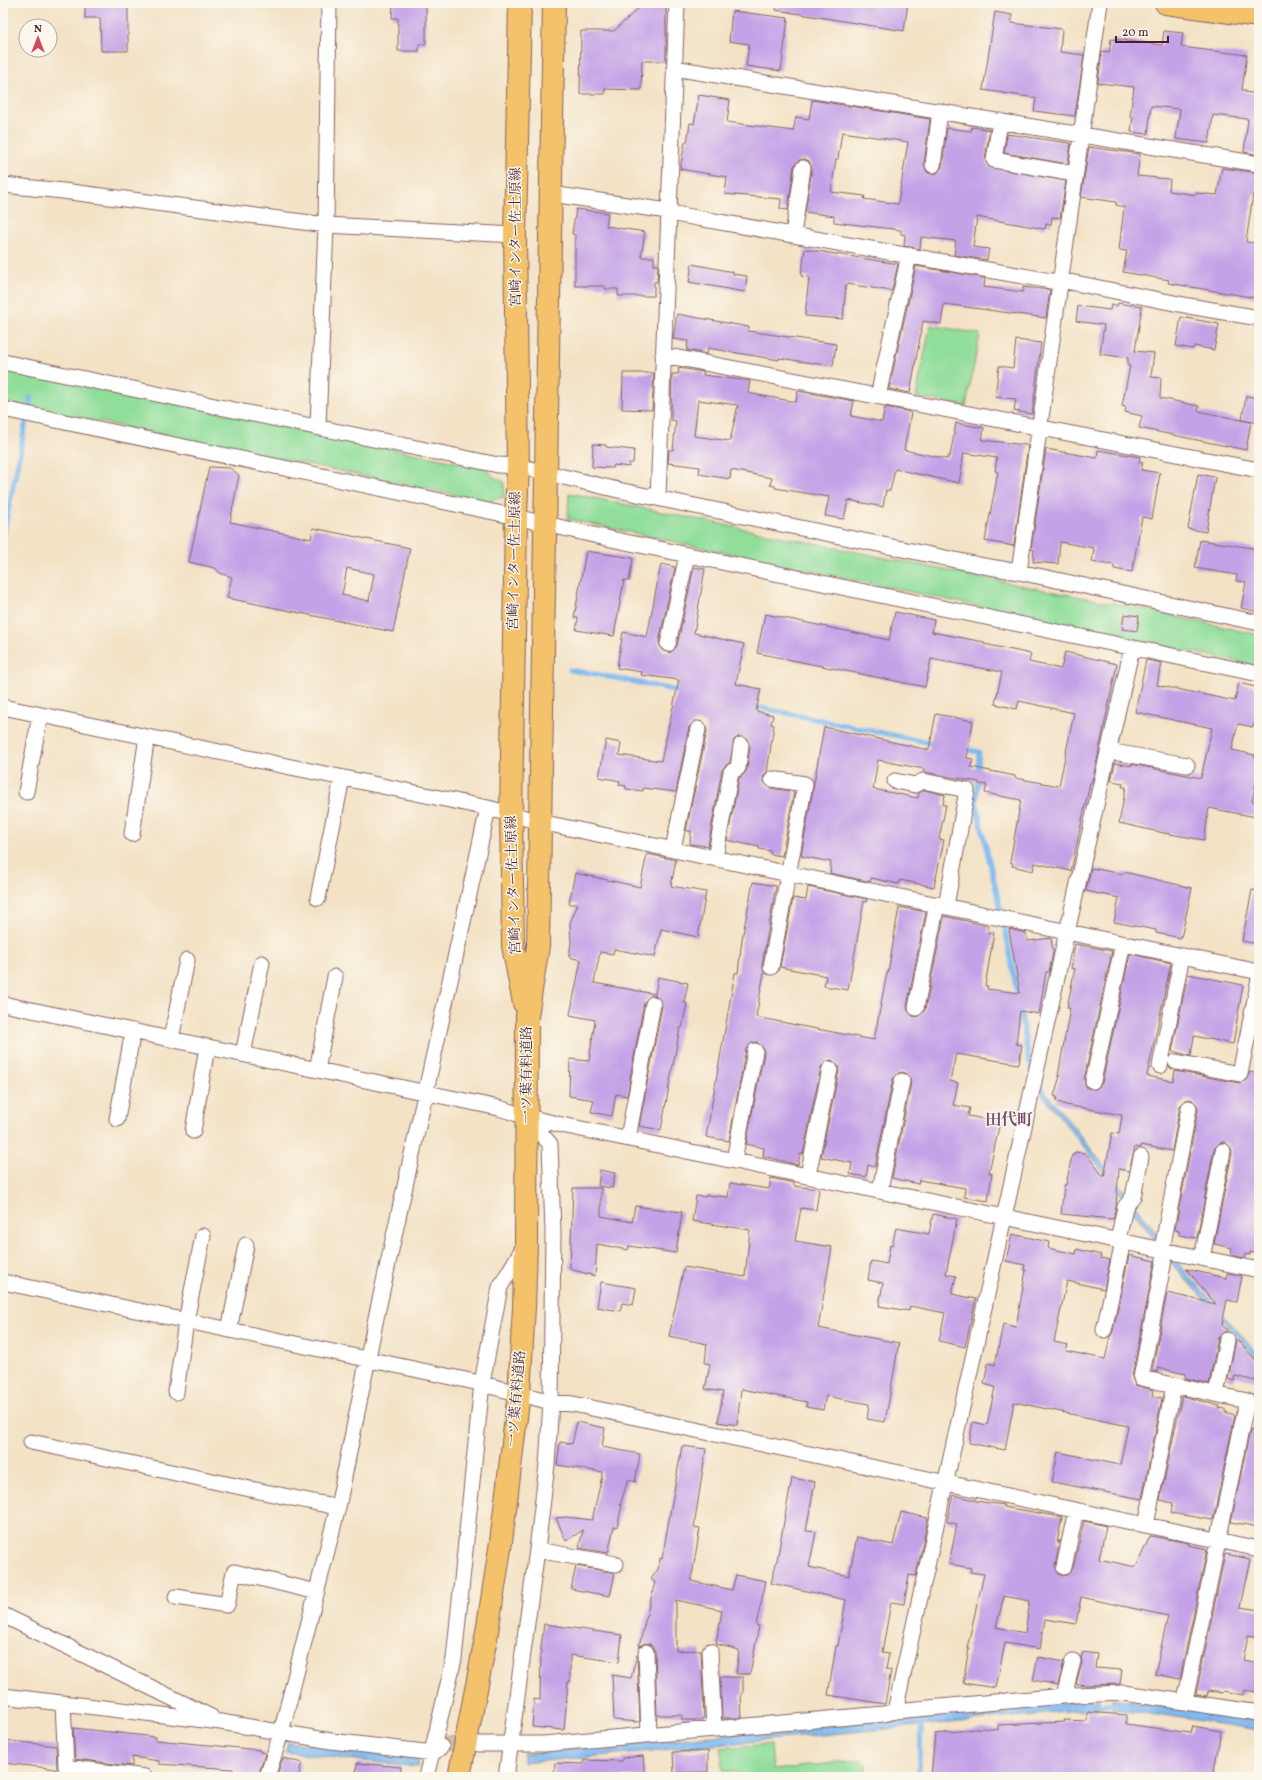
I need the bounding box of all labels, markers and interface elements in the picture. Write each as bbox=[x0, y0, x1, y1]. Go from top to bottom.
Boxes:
north arrow bbox=[18, 18, 58, 58]
scale bar bbox=[1116, 18, 1168, 44]
text: N bbox=[34, 22, 42, 37]
text: 20 m bbox=[1122, 25, 1149, 41]
street label: 宮崎インター佐土原線 bbox=[507, 167, 526, 307]
street label: 宮崎インター佐土原線 bbox=[504, 491, 526, 631]
street label: 宮崎インター佐土原線 bbox=[502, 815, 526, 955]
street label: 一ツ葉有料道路 bbox=[518, 1026, 537, 1124]
district label: 田代町 bbox=[985, 1110, 1033, 1132]
street label: 一ツ葉有料道路 bbox=[503, 1349, 531, 1449]

